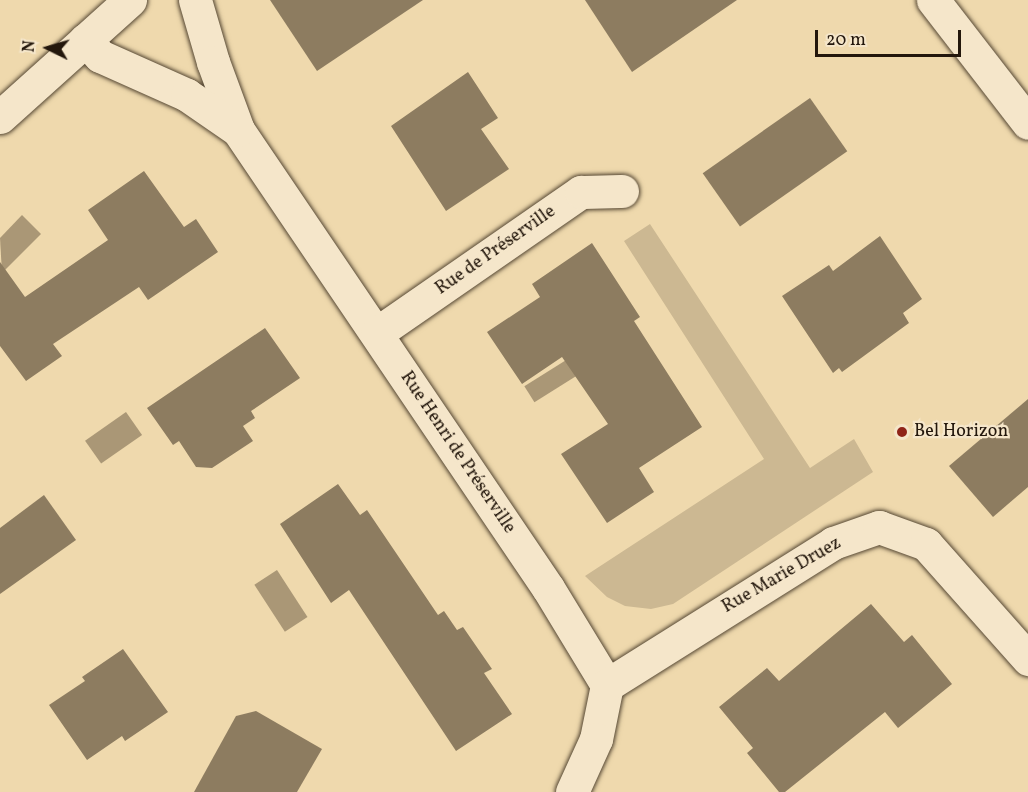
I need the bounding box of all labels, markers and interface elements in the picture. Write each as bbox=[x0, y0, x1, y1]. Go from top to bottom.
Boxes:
north arrow bbox=[18, 18, 78, 78]
scale bar bbox=[818, 18, 964, 56]
text: 20 m bbox=[826, 28, 866, 53]
text: N bbox=[19, 40, 42, 53]
street label: Rue de Préserville bbox=[432, 202, 560, 300]
street label: Rue Henri de Préserville bbox=[395, 368, 519, 538]
place label: Bel Horizon bbox=[914, 421, 1008, 443]
marker: Bel Horizon bbox=[895, 425, 909, 439]
street label: Rue Marie Druez bbox=[719, 533, 845, 619]

